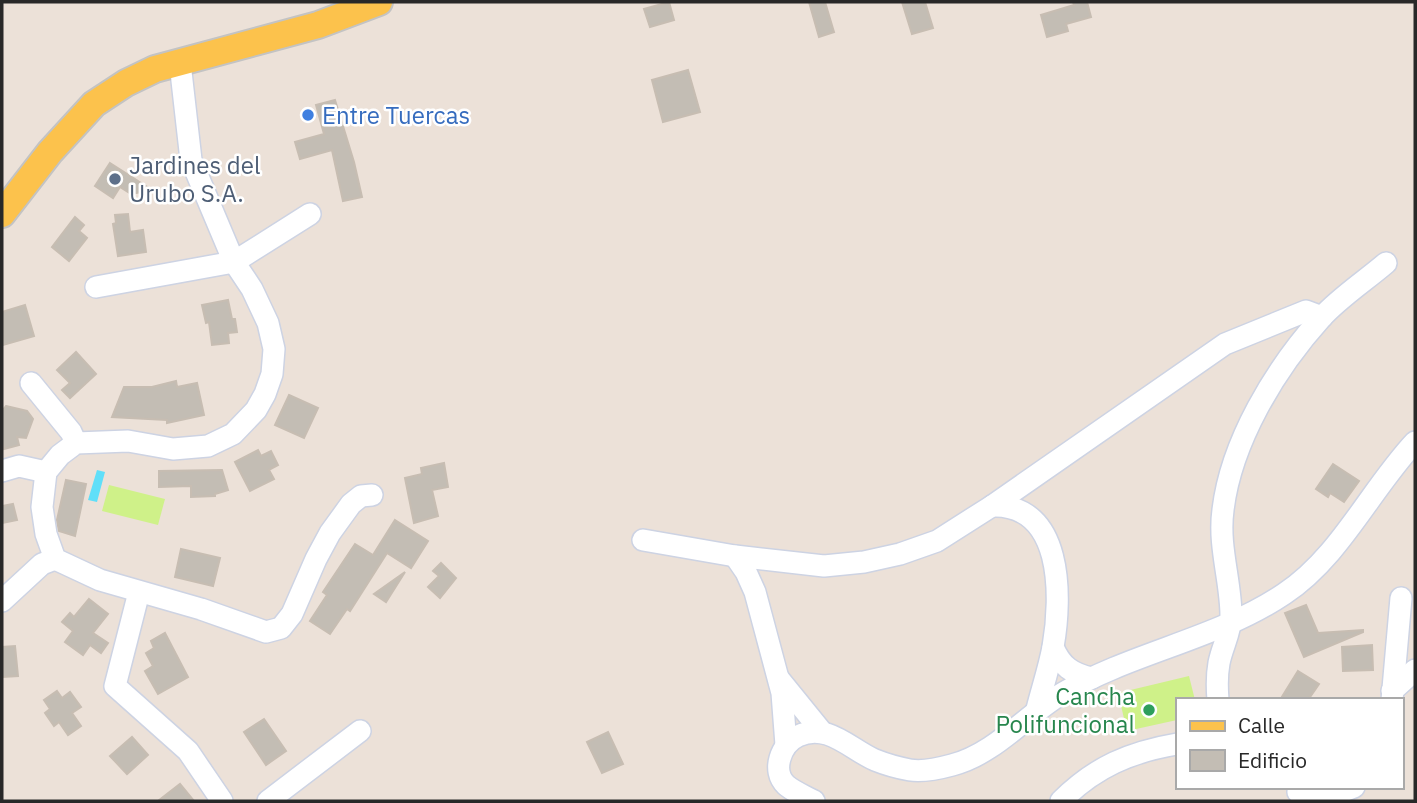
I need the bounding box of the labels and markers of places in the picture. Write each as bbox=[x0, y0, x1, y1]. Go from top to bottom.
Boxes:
place label: Entre Tuercas bbox=[322, 99, 470, 131]
marker: Entre Tuercas bbox=[300, 107, 316, 123]
place label: Jardines del Urubo S.A. bbox=[129, 149, 260, 209]
marker: Jardines del Urubo S.A. bbox=[107, 171, 123, 187]
place label: Cancha Polifuncional bbox=[995, 680, 1135, 740]
marker: Cancha Polifuncional bbox=[1141, 702, 1157, 718]

